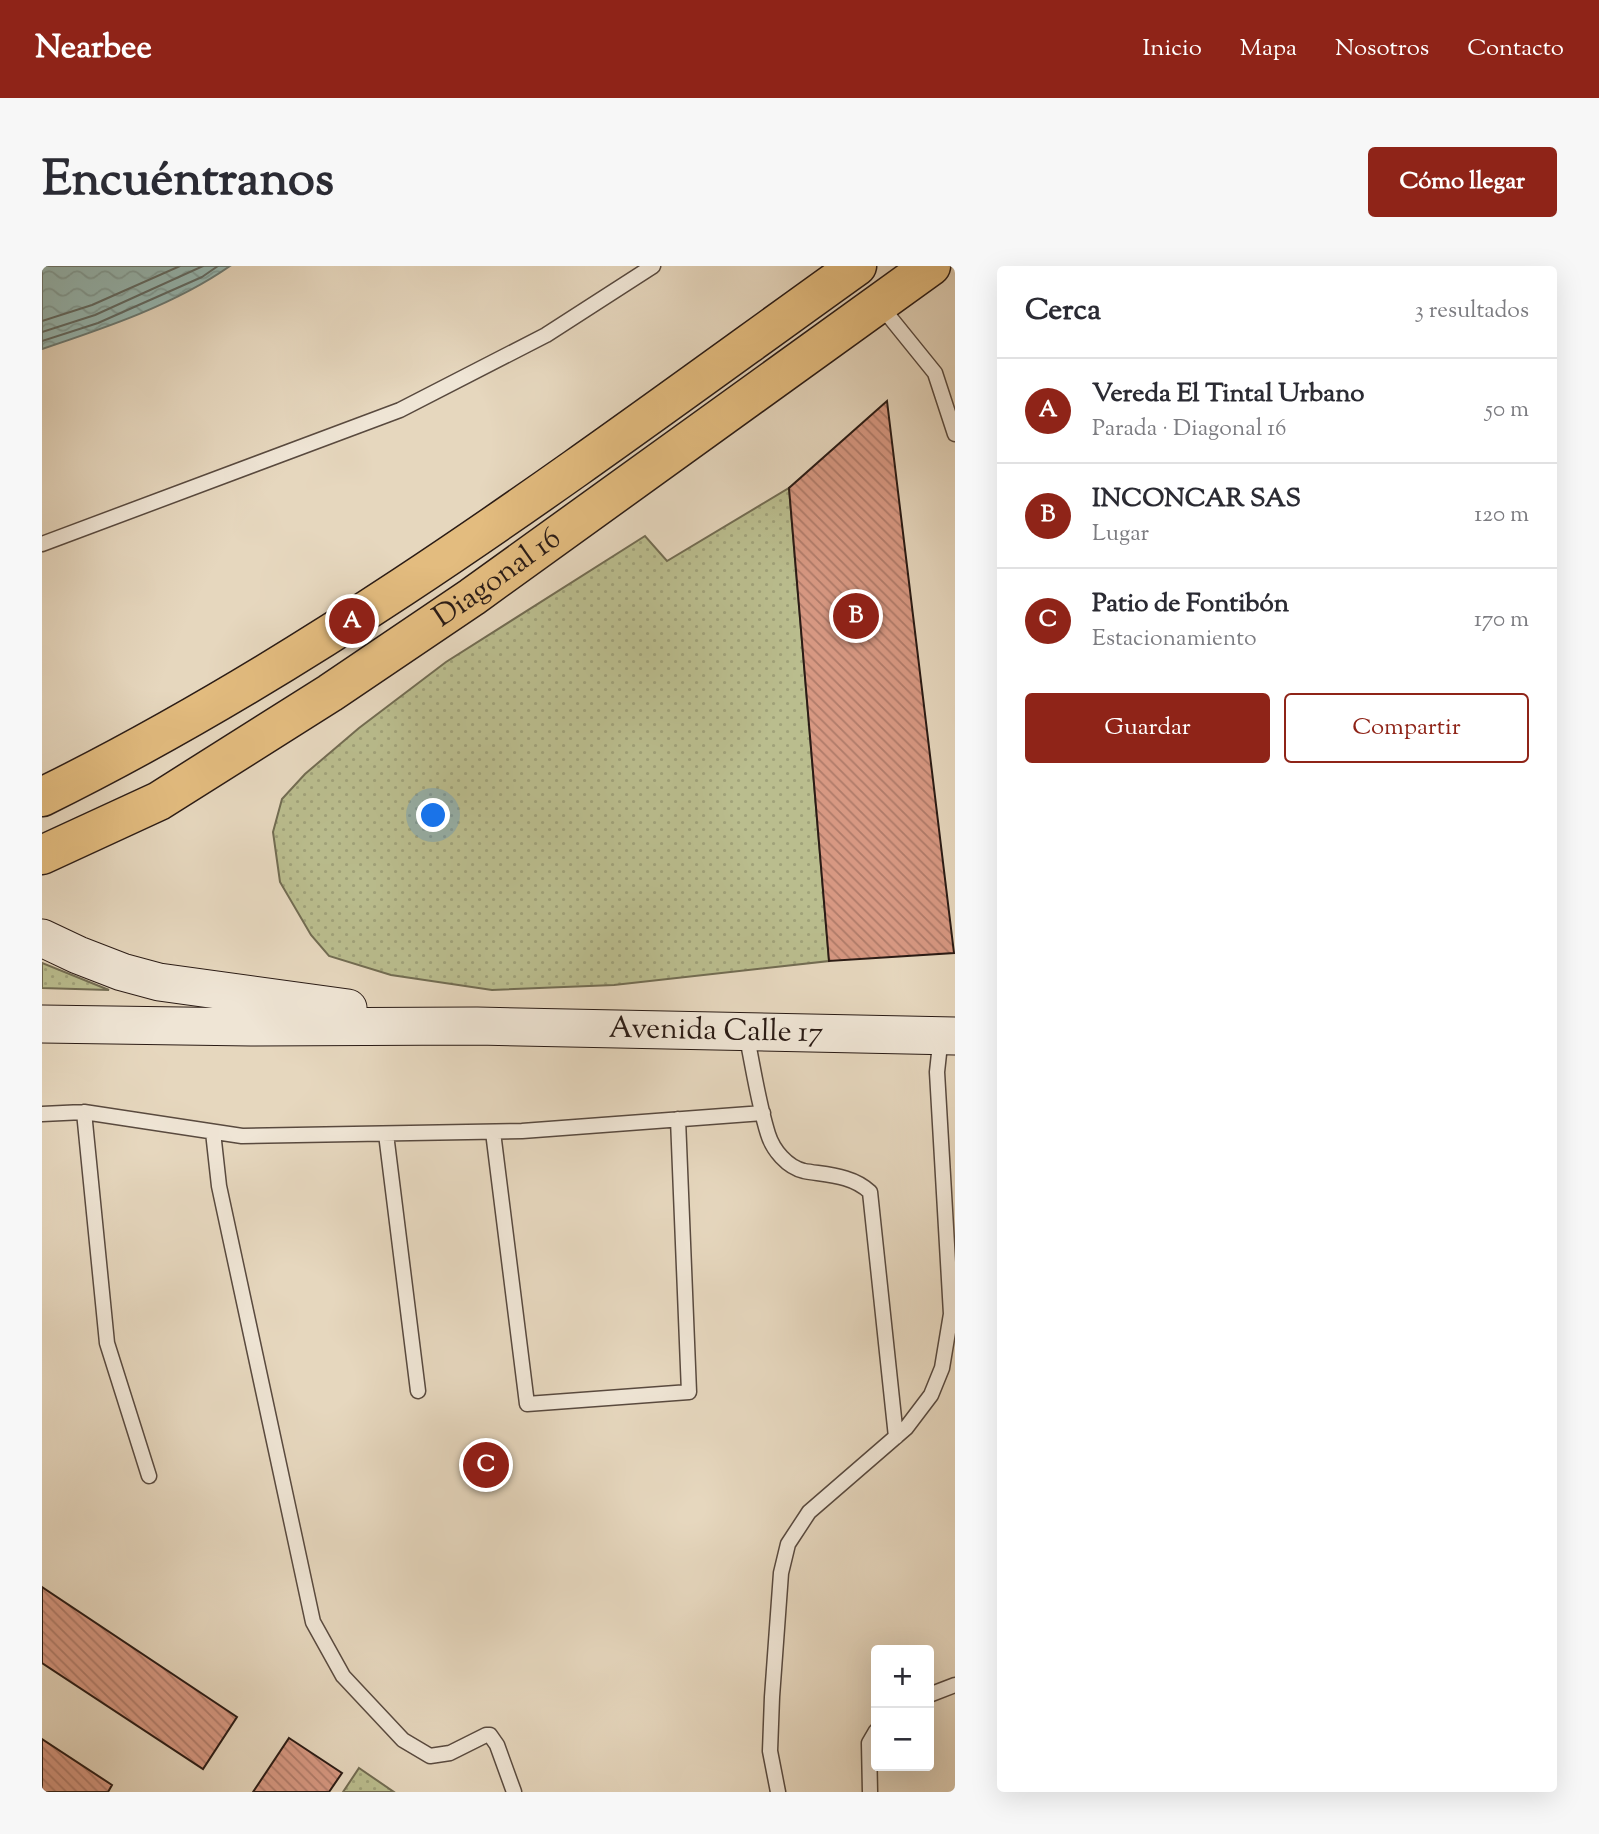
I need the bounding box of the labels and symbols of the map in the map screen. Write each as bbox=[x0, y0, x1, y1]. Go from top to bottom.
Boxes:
street label: Diagonal 16 bbox=[425, 518, 570, 639]
pin: B bbox=[833, 590, 879, 642]
pin: A bbox=[329, 595, 375, 647]
your location bbox=[416, 798, 450, 832]
street label: Avenida Calle 17 bbox=[608, 1007, 824, 1055]
pin: C bbox=[463, 1439, 509, 1491]

